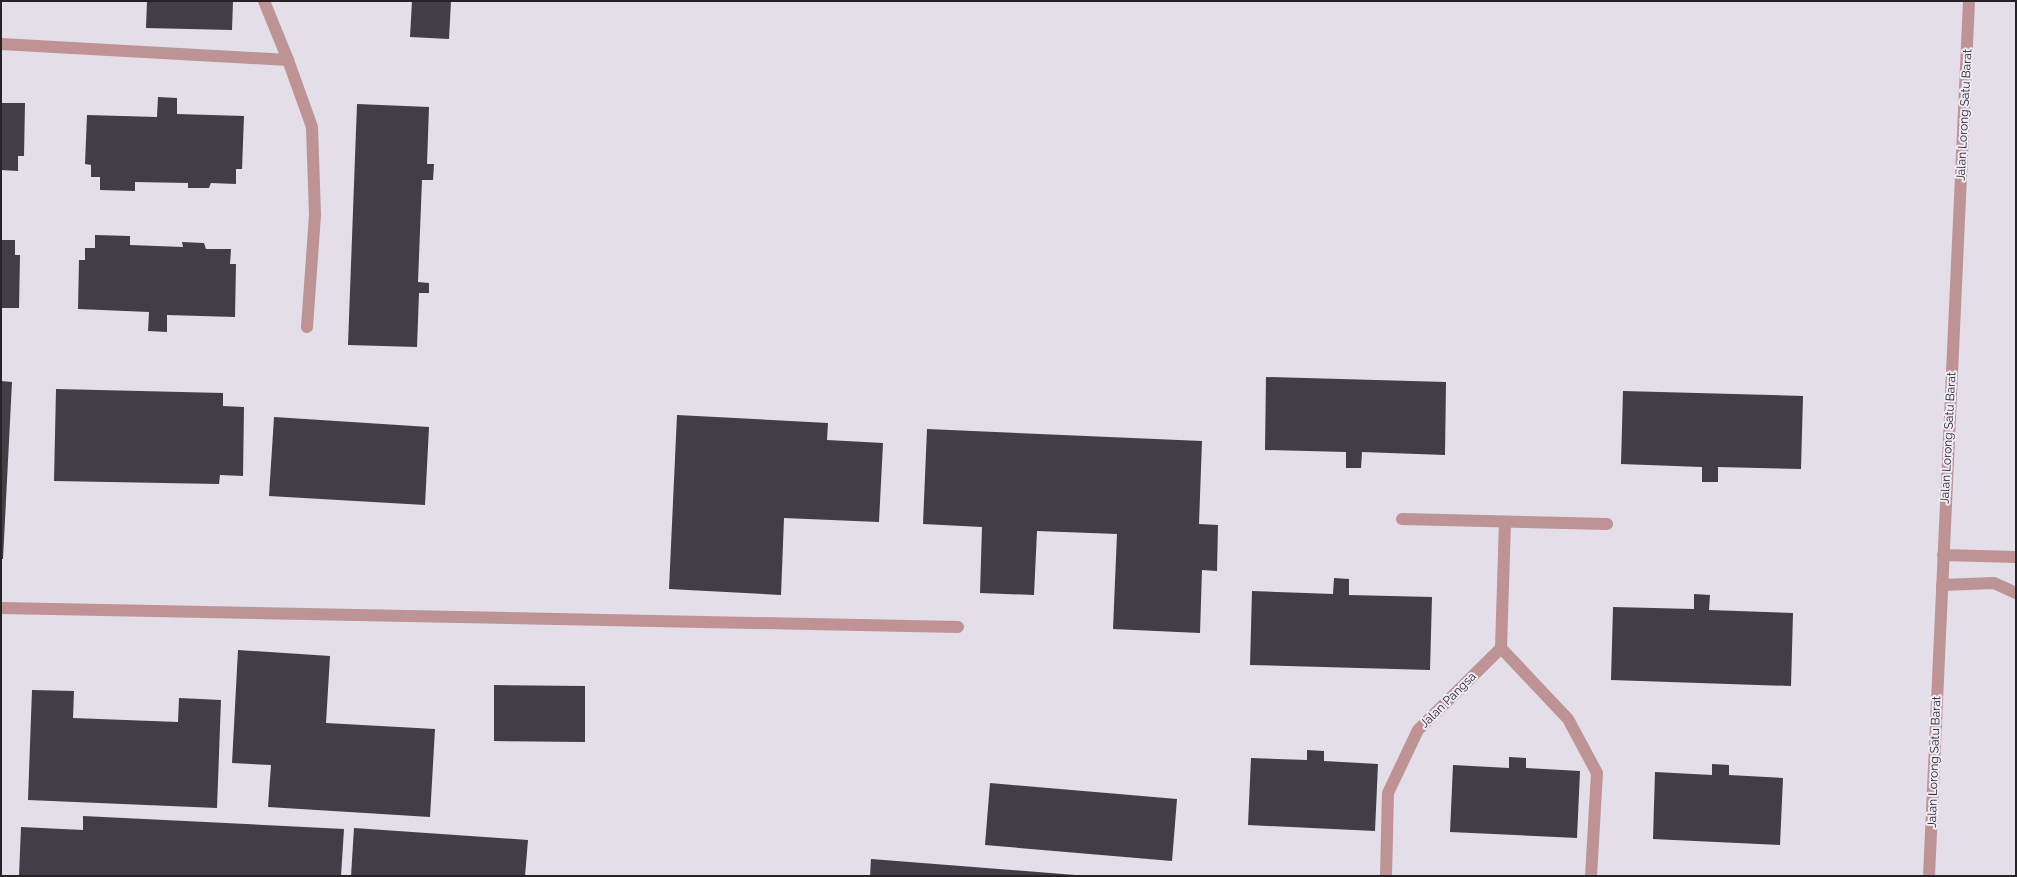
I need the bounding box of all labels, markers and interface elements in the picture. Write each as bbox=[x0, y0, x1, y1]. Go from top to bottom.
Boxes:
street label: Jalan Lorong Satu Barat bbox=[1954, 49, 1974, 181]
street label: Jalan Lorong Satu Barat bbox=[1938, 372, 1958, 504]
street label: Jalan Pangsa bbox=[1417, 669, 1479, 731]
street label: Jalan Lorong Satu Barat bbox=[1925, 696, 1943, 828]

